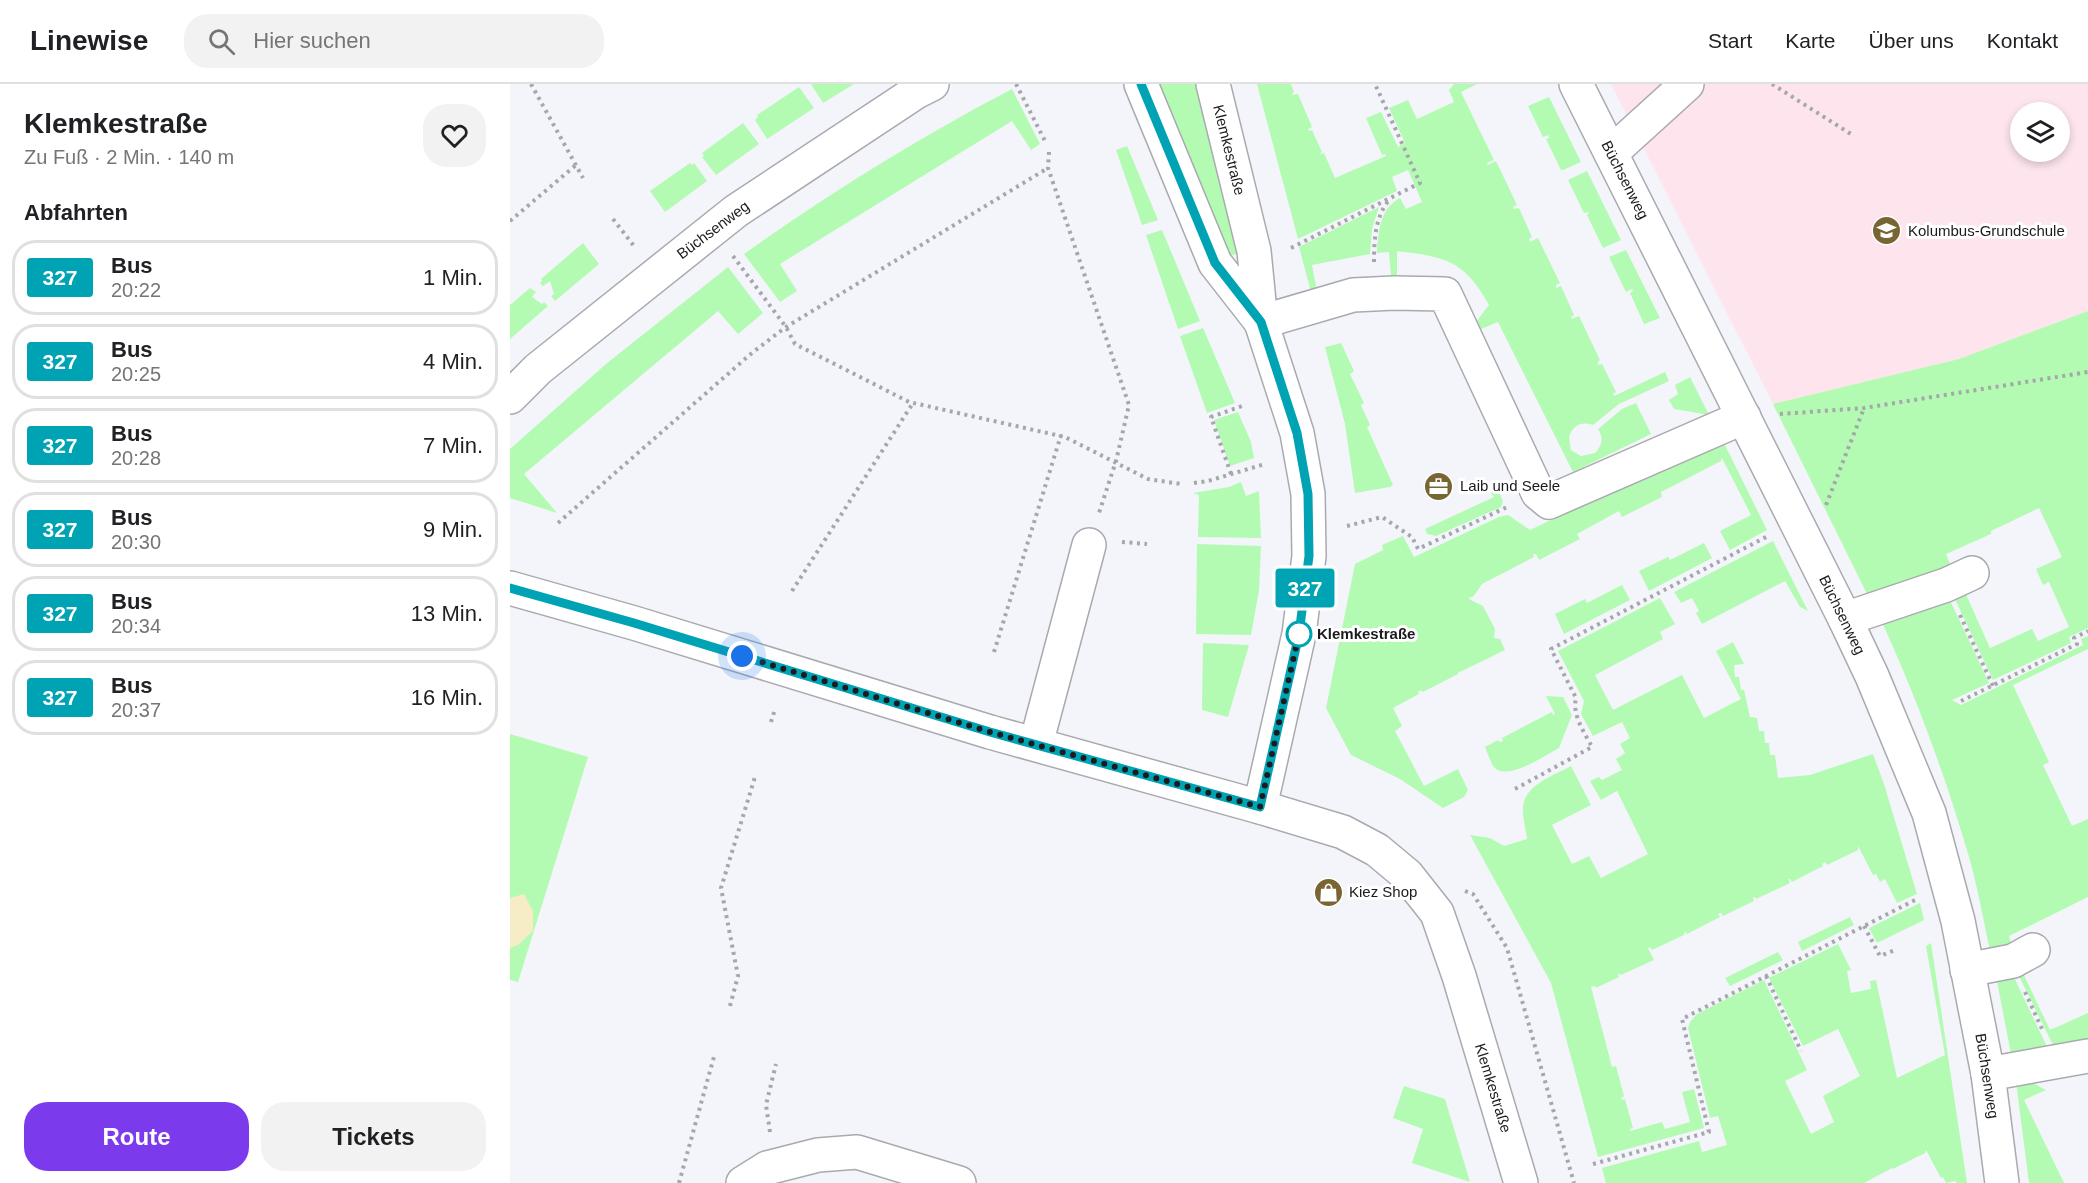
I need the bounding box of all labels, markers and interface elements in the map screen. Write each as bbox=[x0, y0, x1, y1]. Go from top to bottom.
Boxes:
search box bbox=[184, 14, 604, 68]
text: Linewise bbox=[30, 25, 148, 56]
icon: search bbox=[205, 25, 238, 58]
text: Hier suchen bbox=[253, 28, 371, 53]
text: Start bbox=[1708, 29, 1752, 52]
text: Karte bbox=[1785, 29, 1836, 52]
text: Über uns bbox=[1869, 29, 1954, 52]
text: Kontakt bbox=[1987, 29, 2058, 52]
map controls bbox=[2010, 102, 2070, 162]
button: layers bbox=[2010, 102, 2070, 162]
street label: Klemkestraße bbox=[1210, 103, 1249, 197]
button: heart bbox=[423, 104, 486, 167]
text: Klemkestraße bbox=[24, 108, 208, 139]
street label: Büchsenweg bbox=[1598, 138, 1653, 222]
text: Zu Fuß · 2 Min. · 140 m bbox=[24, 146, 234, 168]
street label: Büchsenweg bbox=[673, 197, 752, 262]
text: Abfahrten bbox=[24, 200, 128, 225]
school or university icon: Kolumbus-Grundschule bbox=[1871, 215, 1903, 247]
place label: Kolumbus-Grundschule bbox=[1908, 222, 2065, 239]
text: Bus bbox=[111, 253, 153, 278]
text: 1 Min. bbox=[423, 265, 483, 290]
text: 327 bbox=[42, 266, 78, 289]
text: 20:22 bbox=[111, 279, 161, 301]
text: Bus bbox=[111, 337, 153, 362]
text: 4 Min. bbox=[423, 349, 483, 374]
text: 327 bbox=[42, 350, 78, 373]
text: 20:25 bbox=[111, 363, 161, 385]
text: Bus bbox=[111, 421, 153, 446]
text: 7 Min. bbox=[423, 433, 483, 458]
text: 327 bbox=[42, 434, 78, 457]
text: 20:28 bbox=[111, 447, 161, 469]
office icon: Laib und Seele bbox=[1423, 470, 1455, 502]
place label: Laib und Seele bbox=[1460, 477, 1560, 494]
text: Bus bbox=[111, 505, 153, 530]
text: 9 Min. bbox=[423, 517, 483, 542]
text: 327 bbox=[42, 518, 78, 541]
text: 20:30 bbox=[111, 531, 161, 553]
line badge: 327 bbox=[1270, 568, 1340, 608]
street label: Büchsenweg bbox=[1816, 572, 1869, 657]
text: 327 bbox=[1287, 577, 1323, 600]
text: Bus bbox=[111, 589, 153, 614]
text: 13 Min. bbox=[411, 601, 483, 626]
text: 327 bbox=[42, 602, 78, 625]
text: 20:34 bbox=[111, 615, 161, 637]
marker: Klemkestraße bbox=[1286, 621, 1312, 647]
place label: Klemkestraße bbox=[1317, 625, 1415, 642]
your location bbox=[727, 641, 757, 671]
text: Bus bbox=[111, 673, 153, 698]
text: 16 Min. bbox=[411, 685, 483, 710]
text: 327 bbox=[42, 686, 78, 709]
text: 20:37 bbox=[111, 699, 161, 721]
shop icon: Kiez Shop bbox=[1312, 876, 1344, 908]
place label: Kiez Shop bbox=[1349, 883, 1417, 900]
street label: Büchsenweg bbox=[1972, 1032, 2003, 1120]
street label: Klemkestraße bbox=[1472, 1041, 1515, 1135]
button: Route bbox=[24, 1102, 249, 1171]
button: Tickets bbox=[261, 1102, 486, 1171]

